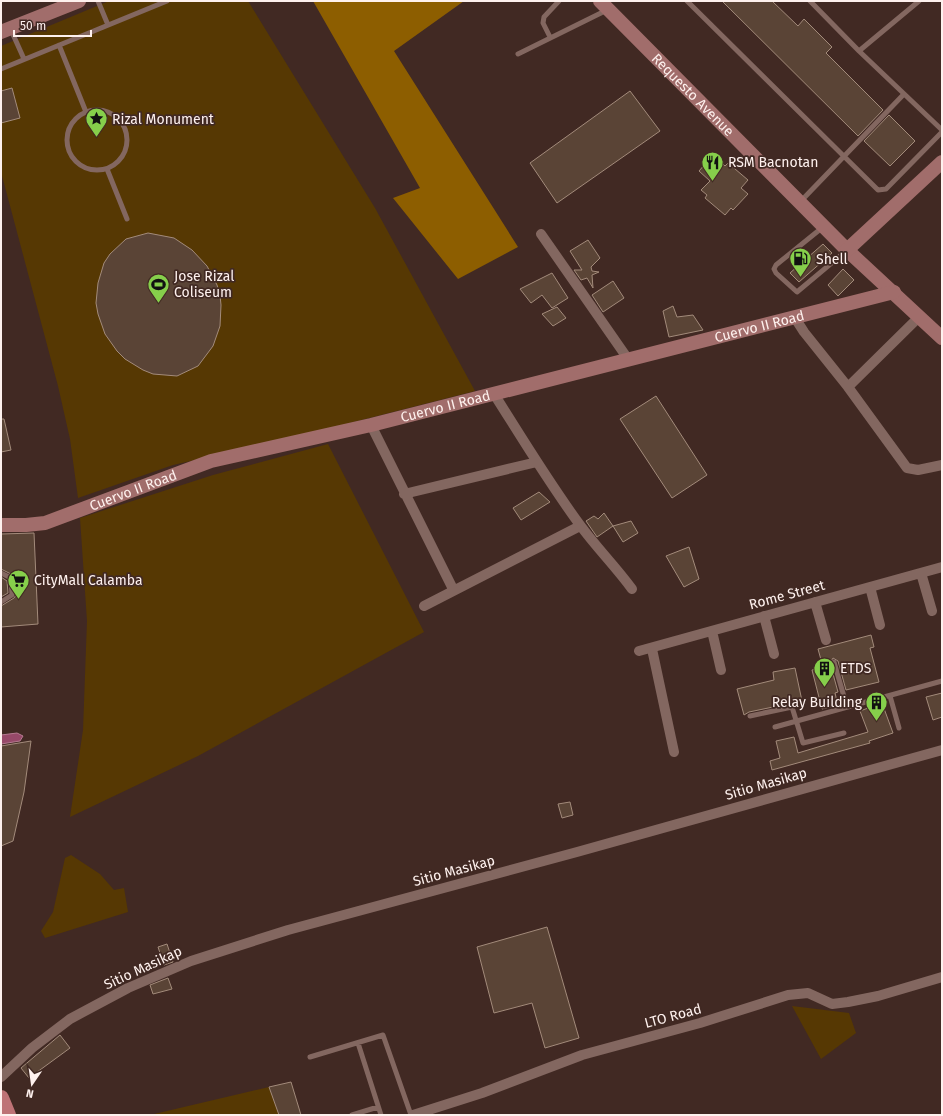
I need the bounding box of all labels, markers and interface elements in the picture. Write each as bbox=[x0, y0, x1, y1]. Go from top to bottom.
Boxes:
scale bar bbox=[14, 12, 91, 38]
text: 50 m bbox=[20, 19, 46, 33]
street label: Requesto Avenue bbox=[648, 50, 738, 140]
place icon: Rizal Monument bbox=[84, 106, 110, 139]
place label: Rizal Monument bbox=[112, 111, 215, 128]
restaurant icon: RSM Bacnotan bbox=[700, 149, 726, 182]
place label: RSM Bacnotan bbox=[728, 154, 818, 171]
fuel station icon: Shell bbox=[788, 246, 814, 279]
place label: Shell bbox=[816, 251, 848, 268]
place label: Jose Rizal Coliseum bbox=[174, 268, 234, 301]
sports icon: Jose Rizal Coliseum bbox=[146, 271, 172, 304]
street label: Cuervo II Road bbox=[713, 307, 806, 346]
street label: Cuervo II Road bbox=[399, 387, 492, 426]
street label: Cuervo II Road bbox=[87, 466, 179, 514]
supermarket icon: CityMall Calamba bbox=[6, 567, 32, 600]
place label: CityMall Calamba bbox=[34, 572, 143, 589]
street label: Rome Street bbox=[747, 576, 828, 613]
building icon: ETDS bbox=[812, 655, 838, 688]
place label: ETDS bbox=[840, 660, 872, 677]
building icon: Relay Building bbox=[864, 689, 890, 722]
place label: Relay Building bbox=[772, 694, 863, 711]
street label: Sitio Masikap bbox=[723, 764, 809, 804]
street label: Sitio Masikap bbox=[411, 852, 497, 890]
street label: Sitio Masikap bbox=[101, 943, 185, 993]
street label: LTO Road bbox=[643, 1000, 703, 1032]
north arrow bbox=[12, 1064, 52, 1104]
text: N bbox=[25, 1086, 35, 1100]

